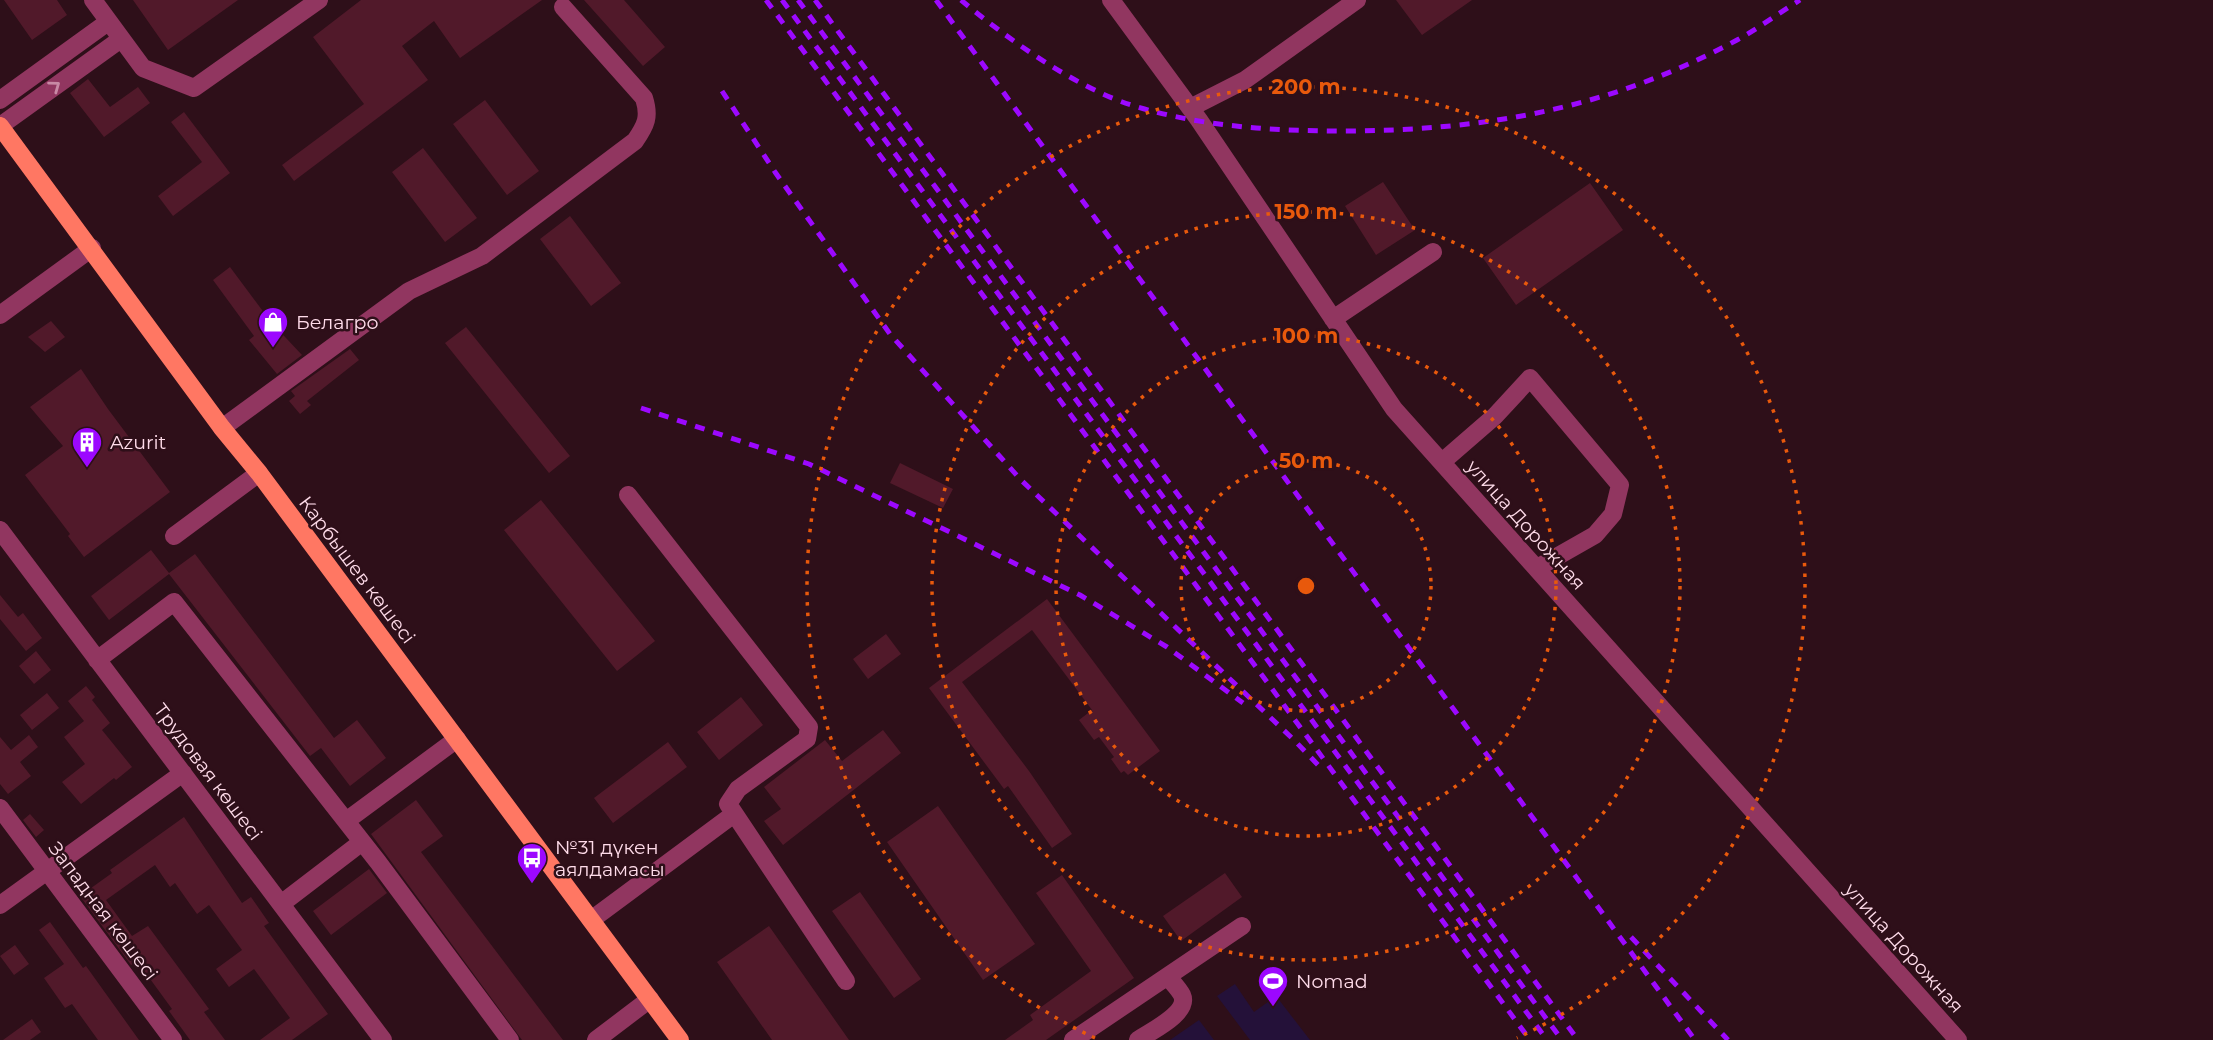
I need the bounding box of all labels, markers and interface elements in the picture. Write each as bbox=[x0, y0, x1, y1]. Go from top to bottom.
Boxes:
text: 200 m bbox=[1272, 74, 1340, 99]
one-way arrow bbox=[47, 82, 60, 94]
text: 150 m bbox=[1275, 199, 1337, 224]
shop icon: Белагро bbox=[256, 305, 290, 349]
place label: Белагро bbox=[296, 311, 379, 334]
text: 100 m bbox=[1274, 323, 1338, 348]
building icon: Azurit bbox=[70, 425, 104, 469]
place label: Azurit bbox=[110, 431, 167, 454]
text: 50 m bbox=[1279, 448, 1333, 473]
street label: улица Дорожная bbox=[1461, 454, 1590, 595]
street label: Карбышев көшесі bbox=[294, 492, 420, 648]
centre of rings bbox=[1294, 574, 1318, 598]
street label: Трудовая көшесі bbox=[149, 699, 267, 845]
place label: №31 дүкен аялдамасы bbox=[555, 836, 665, 881]
street label: Западная көшесі bbox=[43, 837, 163, 985]
bus stop icon: №31 дүкен аялдамасы bbox=[515, 841, 549, 885]
street label: улица Дорожная bbox=[1839, 877, 1968, 1018]
sports icon: Nomad bbox=[1256, 964, 1290, 1008]
place label: Nomad bbox=[1296, 970, 1368, 993]

